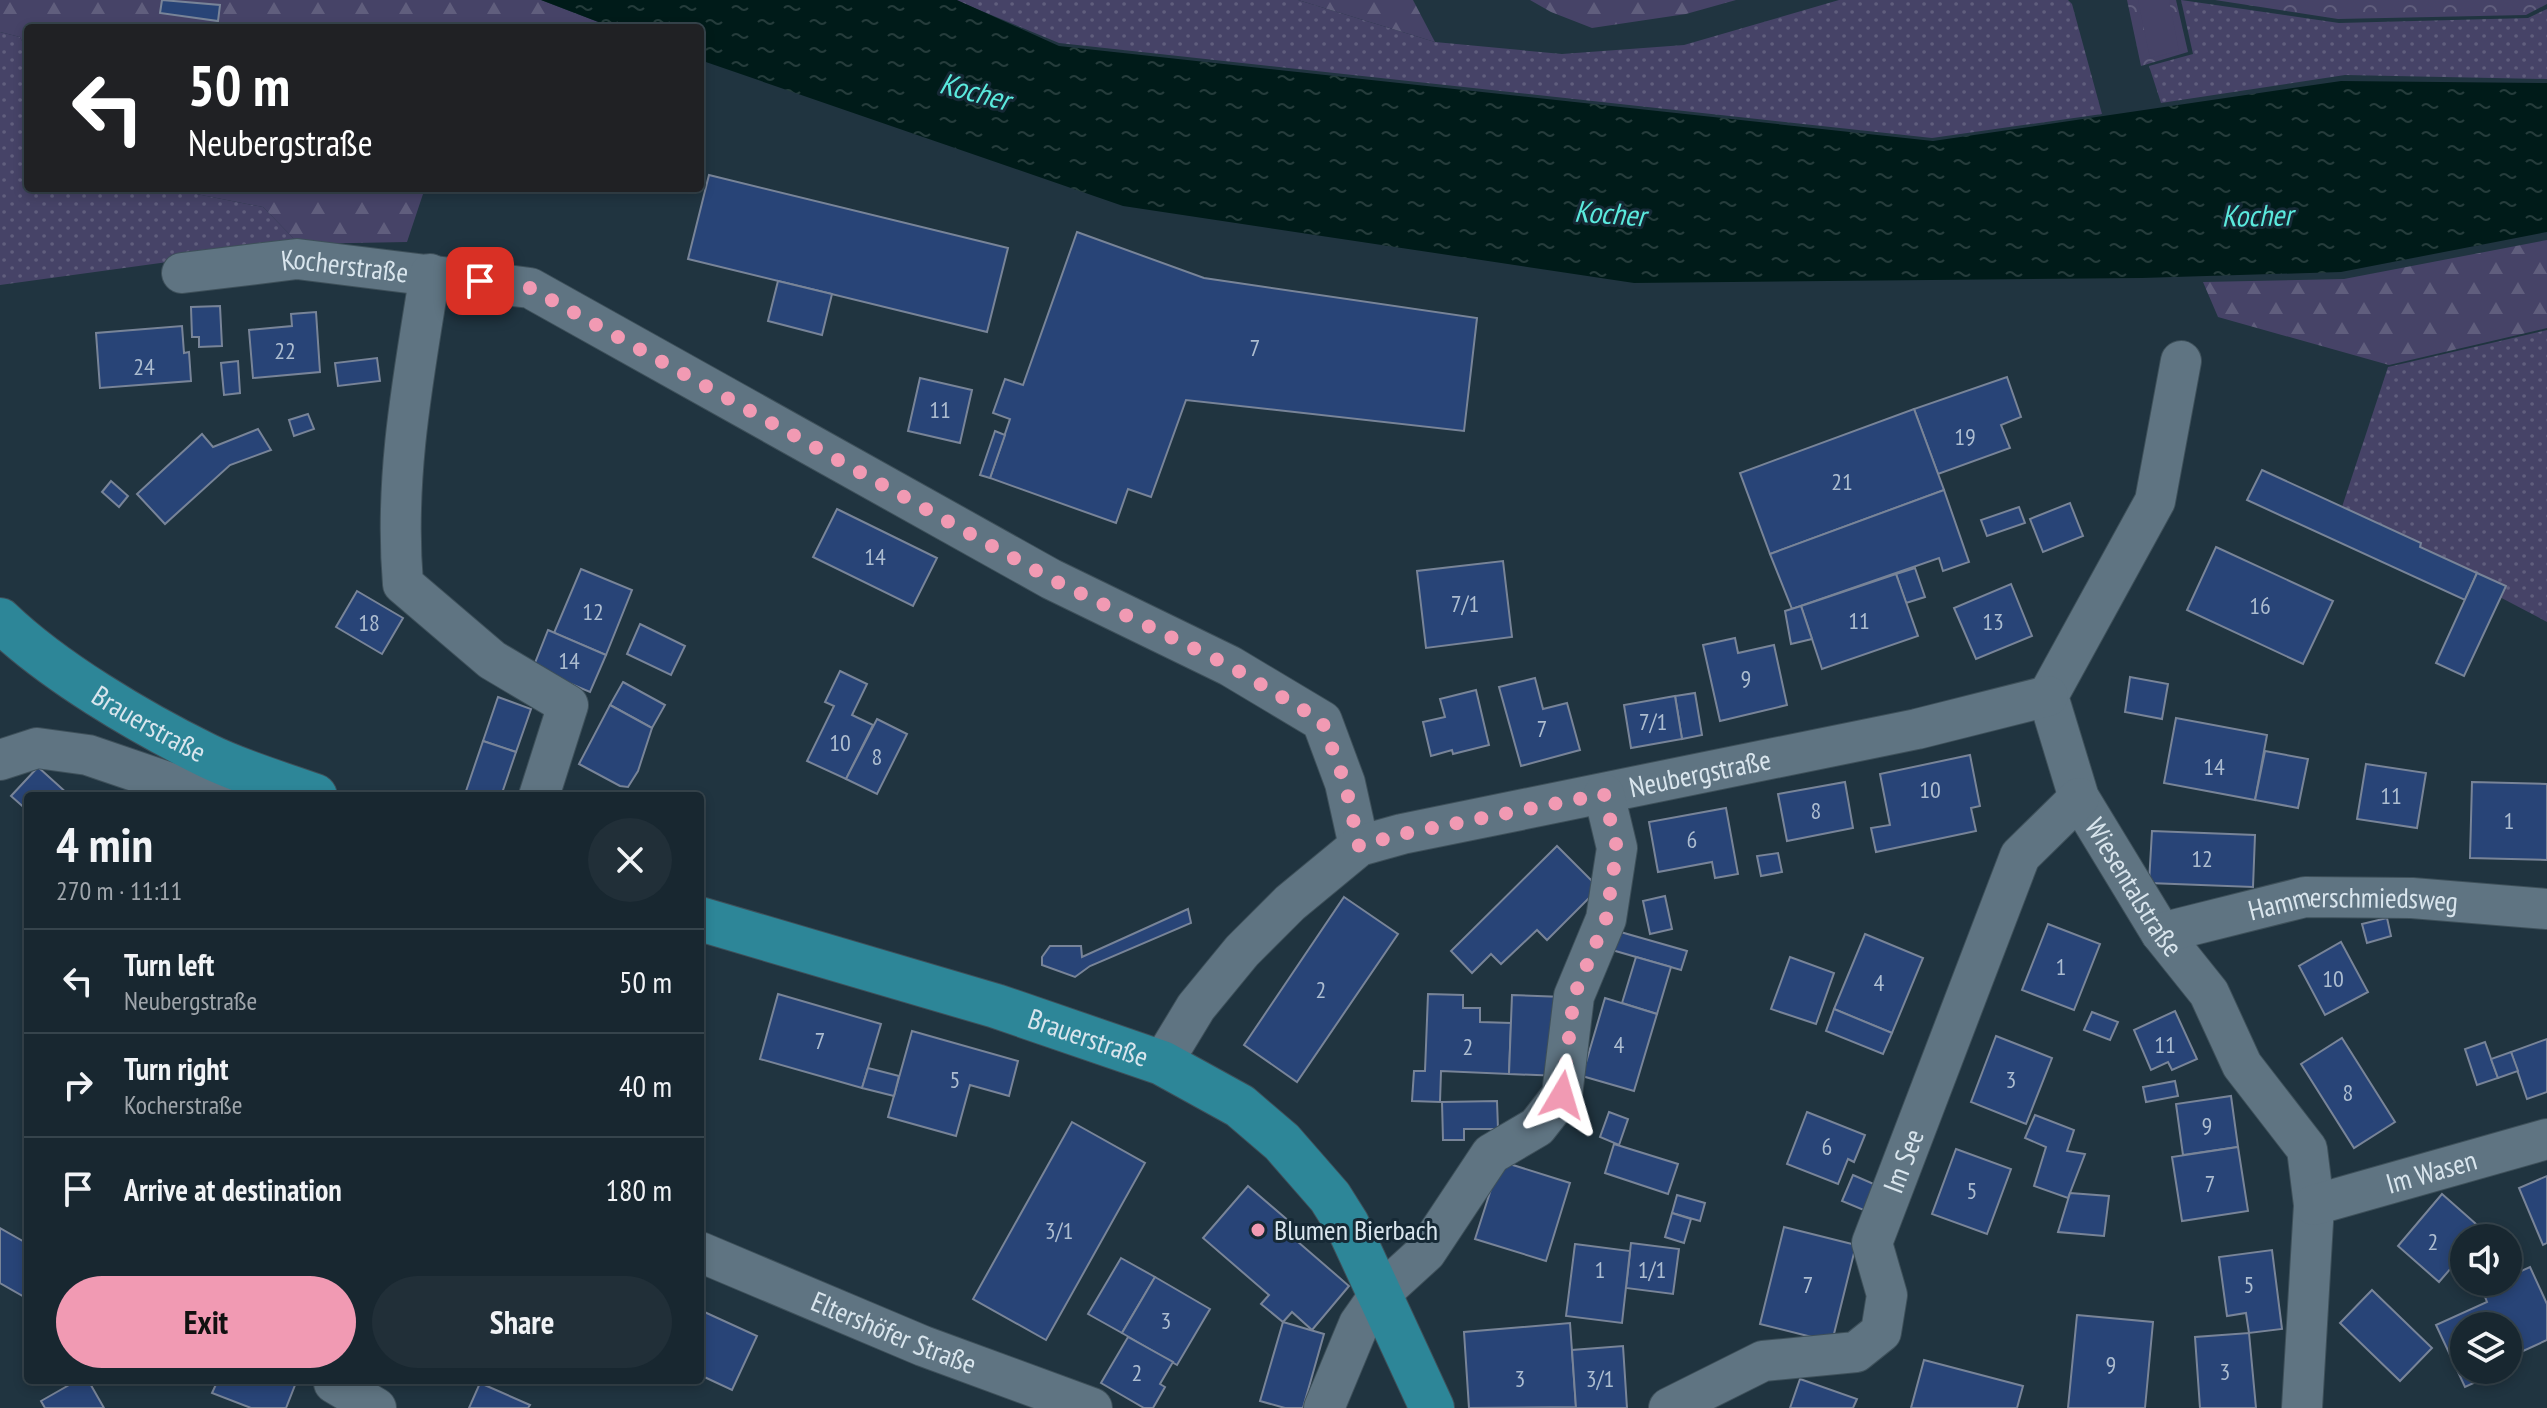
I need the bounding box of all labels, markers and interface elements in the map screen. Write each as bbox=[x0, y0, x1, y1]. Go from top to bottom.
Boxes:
text: 50 m bbox=[188, 49, 290, 121]
icon: left bbox=[56, 56, 160, 160]
water label: Kocher bbox=[936, 63, 1018, 120]
text: Neubergstraße bbox=[188, 119, 373, 166]
water label: Kocher bbox=[1573, 191, 1651, 235]
water label: Kocher bbox=[2221, 194, 2297, 235]
street label: Kocherstraße bbox=[279, 240, 410, 291]
pin bbox=[446, 247, 514, 315]
icon: arrive bbox=[458, 259, 502, 303]
house number: 7 bbox=[1250, 332, 1260, 363]
house number: 22 bbox=[274, 335, 296, 366]
house number: 24 bbox=[133, 351, 155, 382]
house number: 11 bbox=[929, 394, 951, 425]
house number: 19 bbox=[1954, 421, 1976, 452]
house number: 21 bbox=[1831, 466, 1853, 497]
house number: 14 bbox=[864, 541, 886, 572]
house number: 7/1 bbox=[1451, 588, 1479, 619]
house number: 16 bbox=[2249, 590, 2271, 621]
house number: 12 bbox=[582, 596, 604, 627]
house number: 11 bbox=[1848, 605, 1870, 636]
house number: 13 bbox=[1982, 606, 2004, 637]
house number: 18 bbox=[358, 607, 380, 638]
house number: 14 bbox=[558, 645, 580, 676]
house number: 9 bbox=[1741, 663, 1751, 694]
street label: Brauerstraße bbox=[85, 676, 212, 770]
house number: 7/1 bbox=[1639, 706, 1667, 737]
house number: 7 bbox=[1537, 713, 1547, 744]
house number: 10 bbox=[829, 727, 851, 758]
street label: Neubergstraße bbox=[1626, 740, 1774, 805]
house number: 8 bbox=[872, 741, 882, 772]
house number: 14 bbox=[2203, 751, 2225, 782]
house number: 10 bbox=[1919, 774, 1941, 805]
house number: 11 bbox=[2380, 780, 2402, 811]
house number: 8 bbox=[1811, 795, 1821, 826]
house number: 1 bbox=[2504, 805, 2514, 836]
street label: Wiesentalstraße bbox=[2077, 811, 2191, 964]
text: 4 min bbox=[56, 813, 153, 875]
button: close bbox=[588, 818, 672, 902]
house number: 6 bbox=[1687, 824, 1697, 855]
house number: 12 bbox=[2191, 843, 2213, 874]
text: 270 m · 11:11 bbox=[56, 874, 182, 907]
street label: Hammerschmiedsweg bbox=[2244, 877, 2459, 929]
text: Turn left bbox=[124, 945, 214, 984]
house number: 1 bbox=[2056, 951, 2066, 982]
icon: left bbox=[56, 959, 100, 1003]
text: 50 m bbox=[619, 962, 672, 1001]
house number: 10 bbox=[2322, 963, 2344, 994]
house number: 4 bbox=[1874, 967, 1885, 998]
house number: 2 bbox=[1316, 974, 1326, 1005]
text: Neubergstraße bbox=[124, 984, 257, 1017]
street label: Brauerstraße bbox=[1023, 999, 1153, 1075]
house number: 7 bbox=[815, 1025, 825, 1056]
house number: 4 bbox=[1614, 1029, 1625, 1060]
house number: 11 bbox=[2154, 1029, 2176, 1060]
house number: 2 bbox=[1463, 1031, 1473, 1062]
text: Turn right bbox=[124, 1049, 228, 1088]
position arrow bbox=[1520, 1053, 1604, 1137]
icon: right bbox=[56, 1063, 100, 1107]
house number: 5 bbox=[950, 1064, 960, 1095]
house number: 3 bbox=[2006, 1064, 2016, 1095]
text: 40 m bbox=[619, 1066, 672, 1105]
house number: 8 bbox=[2343, 1077, 2353, 1108]
text: Kocherstraße bbox=[124, 1088, 242, 1121]
house number: 9 bbox=[2202, 1110, 2212, 1141]
street label: Im See bbox=[1874, 1124, 1932, 1198]
house number: 6 bbox=[1822, 1131, 1832, 1162]
street label: Im Wasen bbox=[2382, 1141, 2481, 1202]
icon: arrive bbox=[56, 1167, 100, 1211]
house number: 7 bbox=[2205, 1168, 2215, 1199]
text: Arrive at destination bbox=[124, 1170, 342, 1209]
text: 180 m bbox=[606, 1170, 672, 1209]
house number: 5 bbox=[1967, 1175, 1977, 1206]
place label: Blumen Bierbach bbox=[1274, 1211, 1438, 1248]
house number: 3/1 bbox=[1045, 1215, 1073, 1246]
marker: Blumen Bierbach bbox=[1249, 1221, 1267, 1239]
map controls bbox=[2450, 1224, 2522, 1384]
button: sound bbox=[2450, 1224, 2522, 1296]
house number: 2 bbox=[2428, 1226, 2438, 1257]
house number: 1 bbox=[1595, 1254, 1605, 1285]
house number: 1/1 bbox=[1638, 1254, 1666, 1285]
house number: 7 bbox=[1803, 1269, 1813, 1300]
house number: 5 bbox=[2244, 1269, 2254, 1300]
button: Exit bbox=[56, 1276, 356, 1368]
button: Share bbox=[372, 1276, 672, 1368]
street label: Eltershöfer Straße bbox=[806, 1282, 982, 1382]
house number: 3 bbox=[1161, 1305, 1171, 1336]
button: layers bbox=[2450, 1312, 2522, 1384]
house number: 9 bbox=[2106, 1349, 2116, 1380]
house number: 3 bbox=[2220, 1356, 2230, 1387]
house number: 2 bbox=[1132, 1357, 1142, 1388]
house number: 3 bbox=[1515, 1363, 1525, 1394]
house number: 3/1 bbox=[1586, 1363, 1614, 1394]

